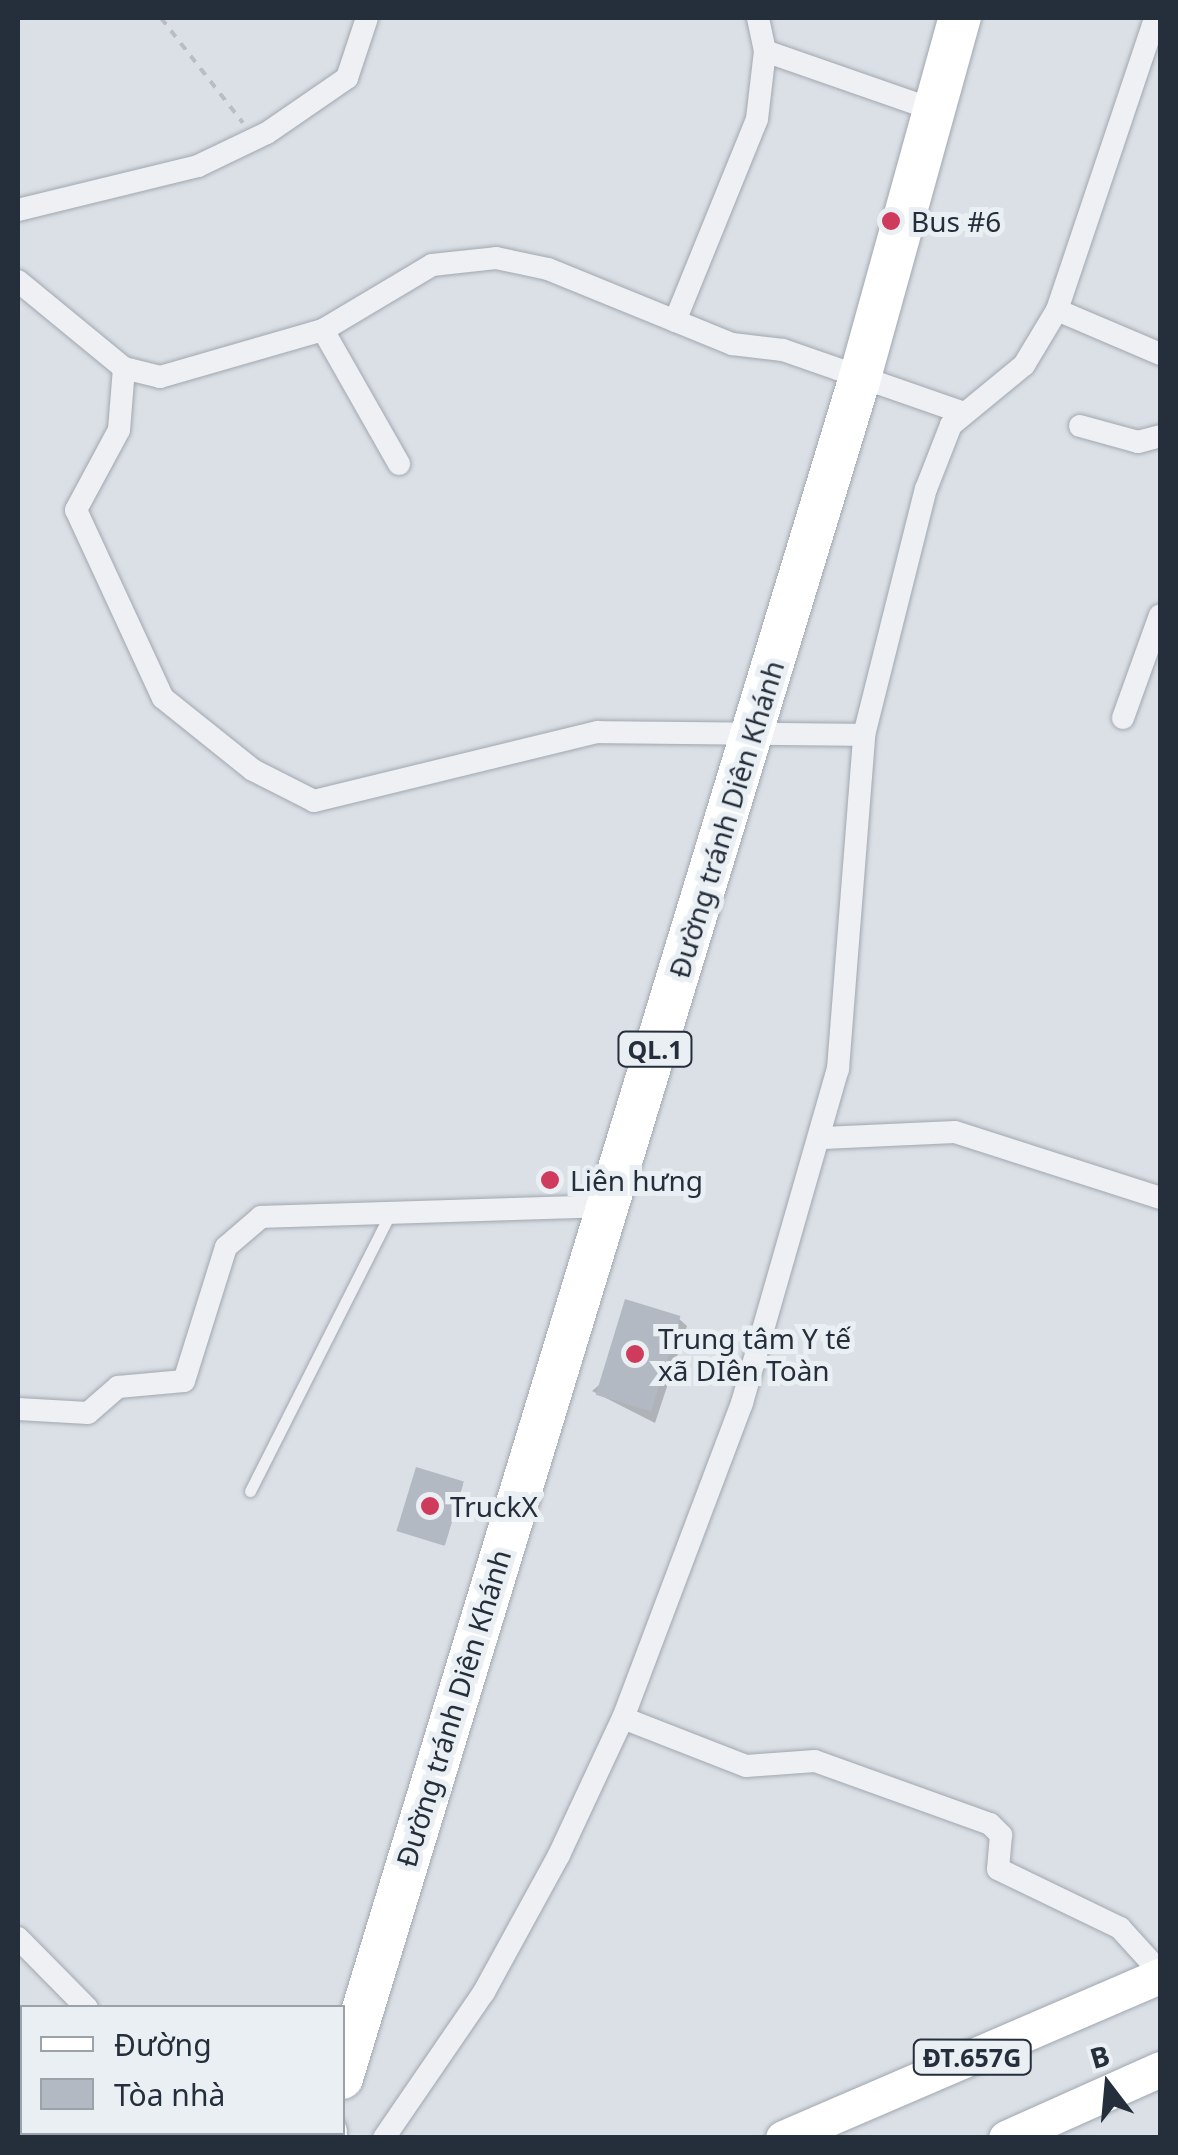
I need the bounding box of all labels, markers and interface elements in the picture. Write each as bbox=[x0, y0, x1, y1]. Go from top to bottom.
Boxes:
place label: Bus #6 bbox=[911, 204, 1001, 238]
marker: Bus #6 bbox=[880, 210, 902, 232]
street label: Đường tránh Diên Khánh bbox=[662, 656, 790, 982]
road number: QL.1 bbox=[615, 1029, 695, 1069]
place label: Liên hưng bbox=[570, 1163, 703, 1197]
marker: Liên hưng bbox=[539, 1169, 561, 1191]
place label: Trung tâm Y tế xã DIên Toàn bbox=[658, 1321, 851, 1387]
marker: Trung tâm Y tế xã DIên Toàn bbox=[622, 1341, 648, 1367]
place label: TruckX bbox=[450, 1489, 538, 1523]
marker: TruckX bbox=[419, 1495, 441, 1517]
street label: Đường tránh Diên Khánh bbox=[389, 1545, 517, 1871]
legend bbox=[20, 2005, 345, 2135]
text: Đường bbox=[114, 2024, 212, 2065]
north arrow bbox=[1058, 2035, 1158, 2135]
text: B bbox=[1086, 2035, 1114, 2077]
road number: ĐT.657G bbox=[912, 2037, 1032, 2077]
text: Tòa nhà bbox=[114, 2074, 225, 2115]

